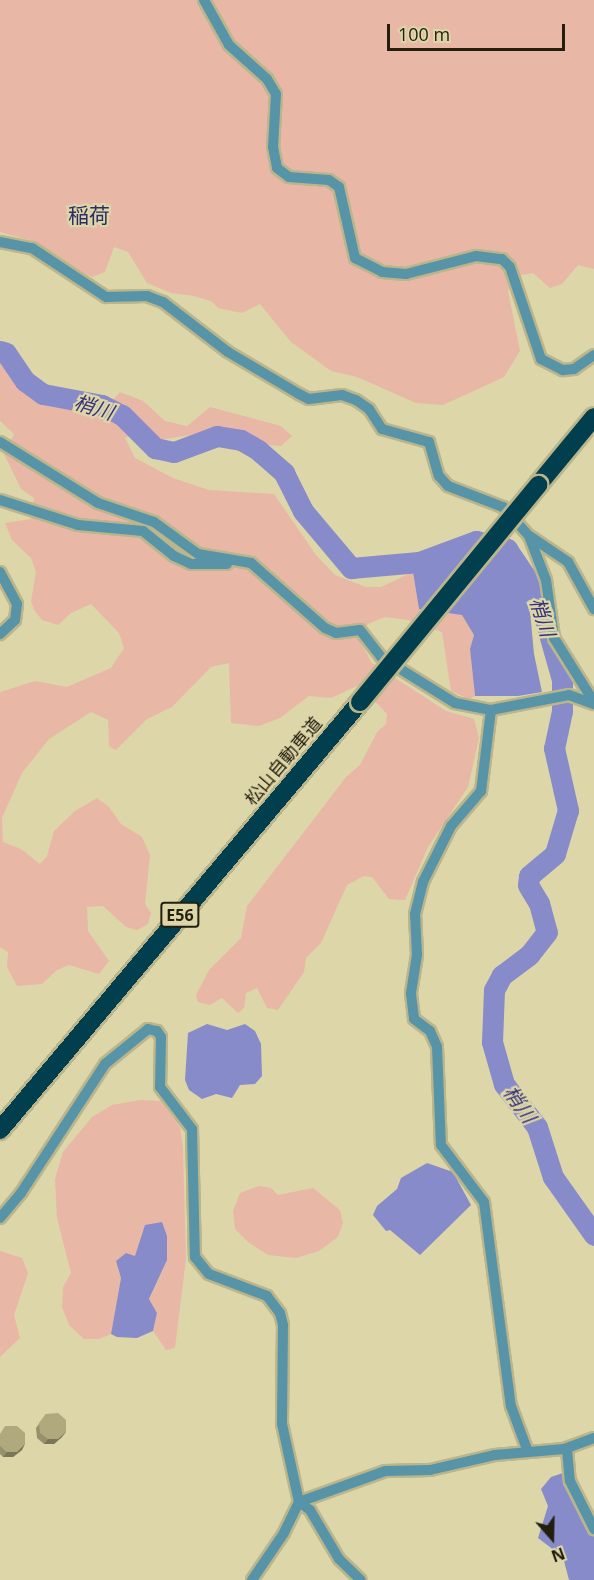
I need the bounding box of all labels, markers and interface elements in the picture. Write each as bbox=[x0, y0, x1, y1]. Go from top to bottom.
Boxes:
scale bar bbox=[390, 12, 568, 50]
text: 100 m bbox=[398, 22, 450, 46]
district label: 稲荷 bbox=[68, 202, 110, 228]
water label: 梢川 bbox=[71, 390, 117, 424]
water label: 梢川 bbox=[525, 594, 561, 640]
street label: 松山自動車道 bbox=[240, 713, 326, 809]
road number: E56 bbox=[159, 902, 201, 928]
water label: 梢川 bbox=[499, 1081, 541, 1127]
north arrow bbox=[522, 1508, 582, 1568]
text: N bbox=[548, 1542, 568, 1567]

